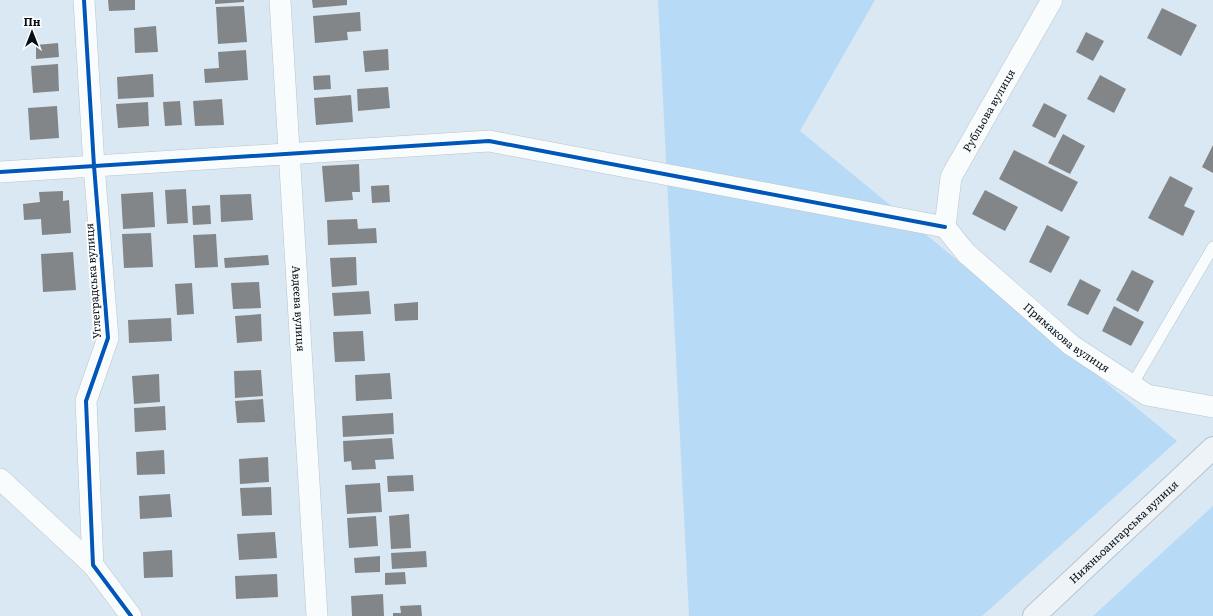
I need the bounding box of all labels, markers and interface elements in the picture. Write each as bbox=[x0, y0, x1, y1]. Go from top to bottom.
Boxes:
north arrow bbox=[12, 12, 52, 52]
text: Пн bbox=[23, 13, 41, 29]
street label: Рубльова вулиця bbox=[958, 65, 1018, 154]
street label: Углеградська вулиця bbox=[80, 222, 104, 339]
street label: Авдєєва вулиця bbox=[289, 265, 310, 352]
street label: Примакова вулиця bbox=[1021, 298, 1114, 376]
street label: Нижньоангарська вулиця bbox=[1065, 476, 1181, 586]

